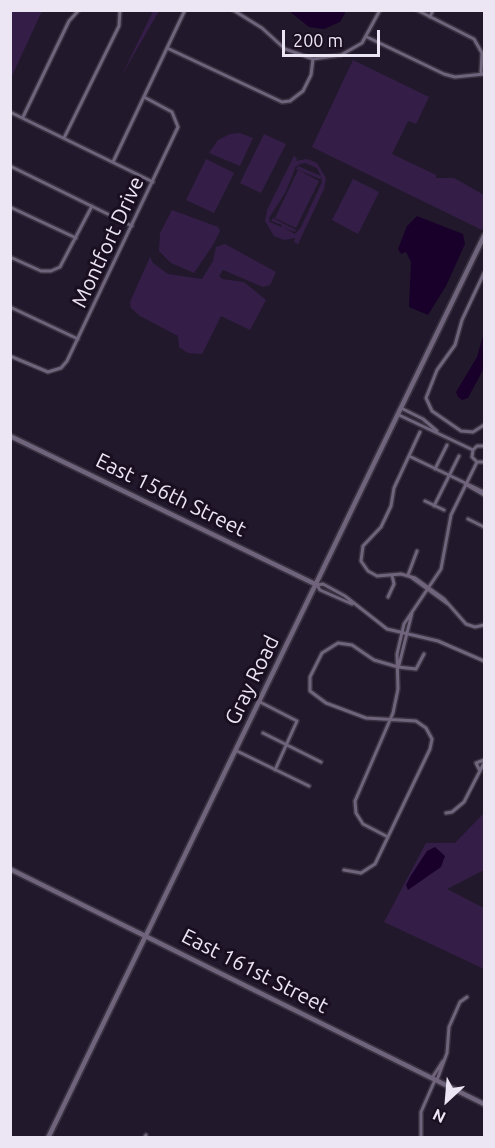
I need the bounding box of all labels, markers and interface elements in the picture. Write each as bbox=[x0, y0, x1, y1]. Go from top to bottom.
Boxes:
scale bar bbox=[285, 18, 382, 56]
text: 200 m bbox=[293, 30, 343, 50]
street label: Montfort Drive bbox=[67, 172, 149, 312]
street label: East 156th Street bbox=[92, 448, 250, 542]
street label: Gray Road bbox=[220, 631, 284, 729]
street label: East 161st Street bbox=[178, 923, 332, 1019]
north arrow bbox=[417, 1070, 477, 1130]
text: N bbox=[430, 1105, 448, 1127]

